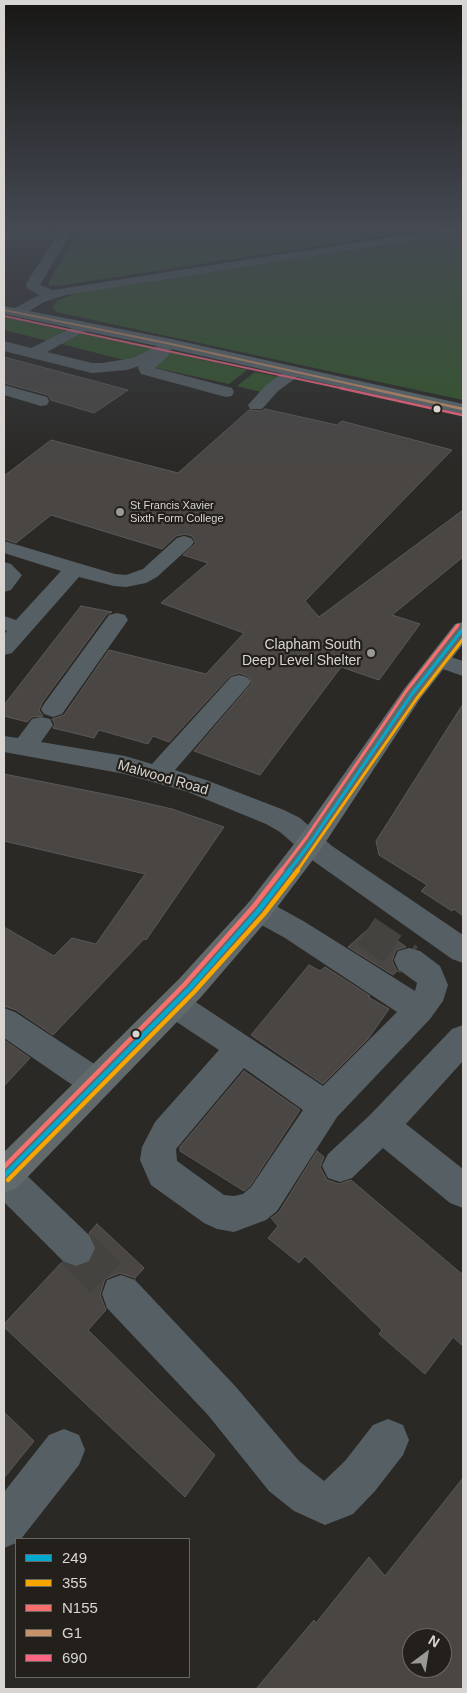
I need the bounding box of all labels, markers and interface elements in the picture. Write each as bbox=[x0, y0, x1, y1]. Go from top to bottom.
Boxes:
unlabelled marker bbox=[432, 404, 442, 414]
place label: St Francis Xavier Sixth Form College bbox=[130, 499, 224, 525]
marker: St Francis Xavier Sixth Form College bbox=[114, 506, 126, 518]
place label: Clapham South Deep Level Shelter bbox=[242, 637, 361, 670]
marker: Clapham South Deep Level Shelter bbox=[365, 647, 377, 659]
street label: Malwood Road bbox=[116, 757, 210, 799]
unlabelled marker bbox=[131, 1029, 141, 1039]
legend bbox=[15, 1538, 190, 1678]
text: 249 bbox=[62, 1549, 87, 1566]
text: 355 bbox=[62, 1574, 87, 1591]
text: N155 bbox=[62, 1599, 98, 1616]
text: G1 bbox=[62, 1624, 82, 1641]
north arrow bbox=[402, 1628, 452, 1678]
text: N bbox=[426, 1632, 443, 1650]
text: 690 bbox=[62, 1649, 87, 1666]

